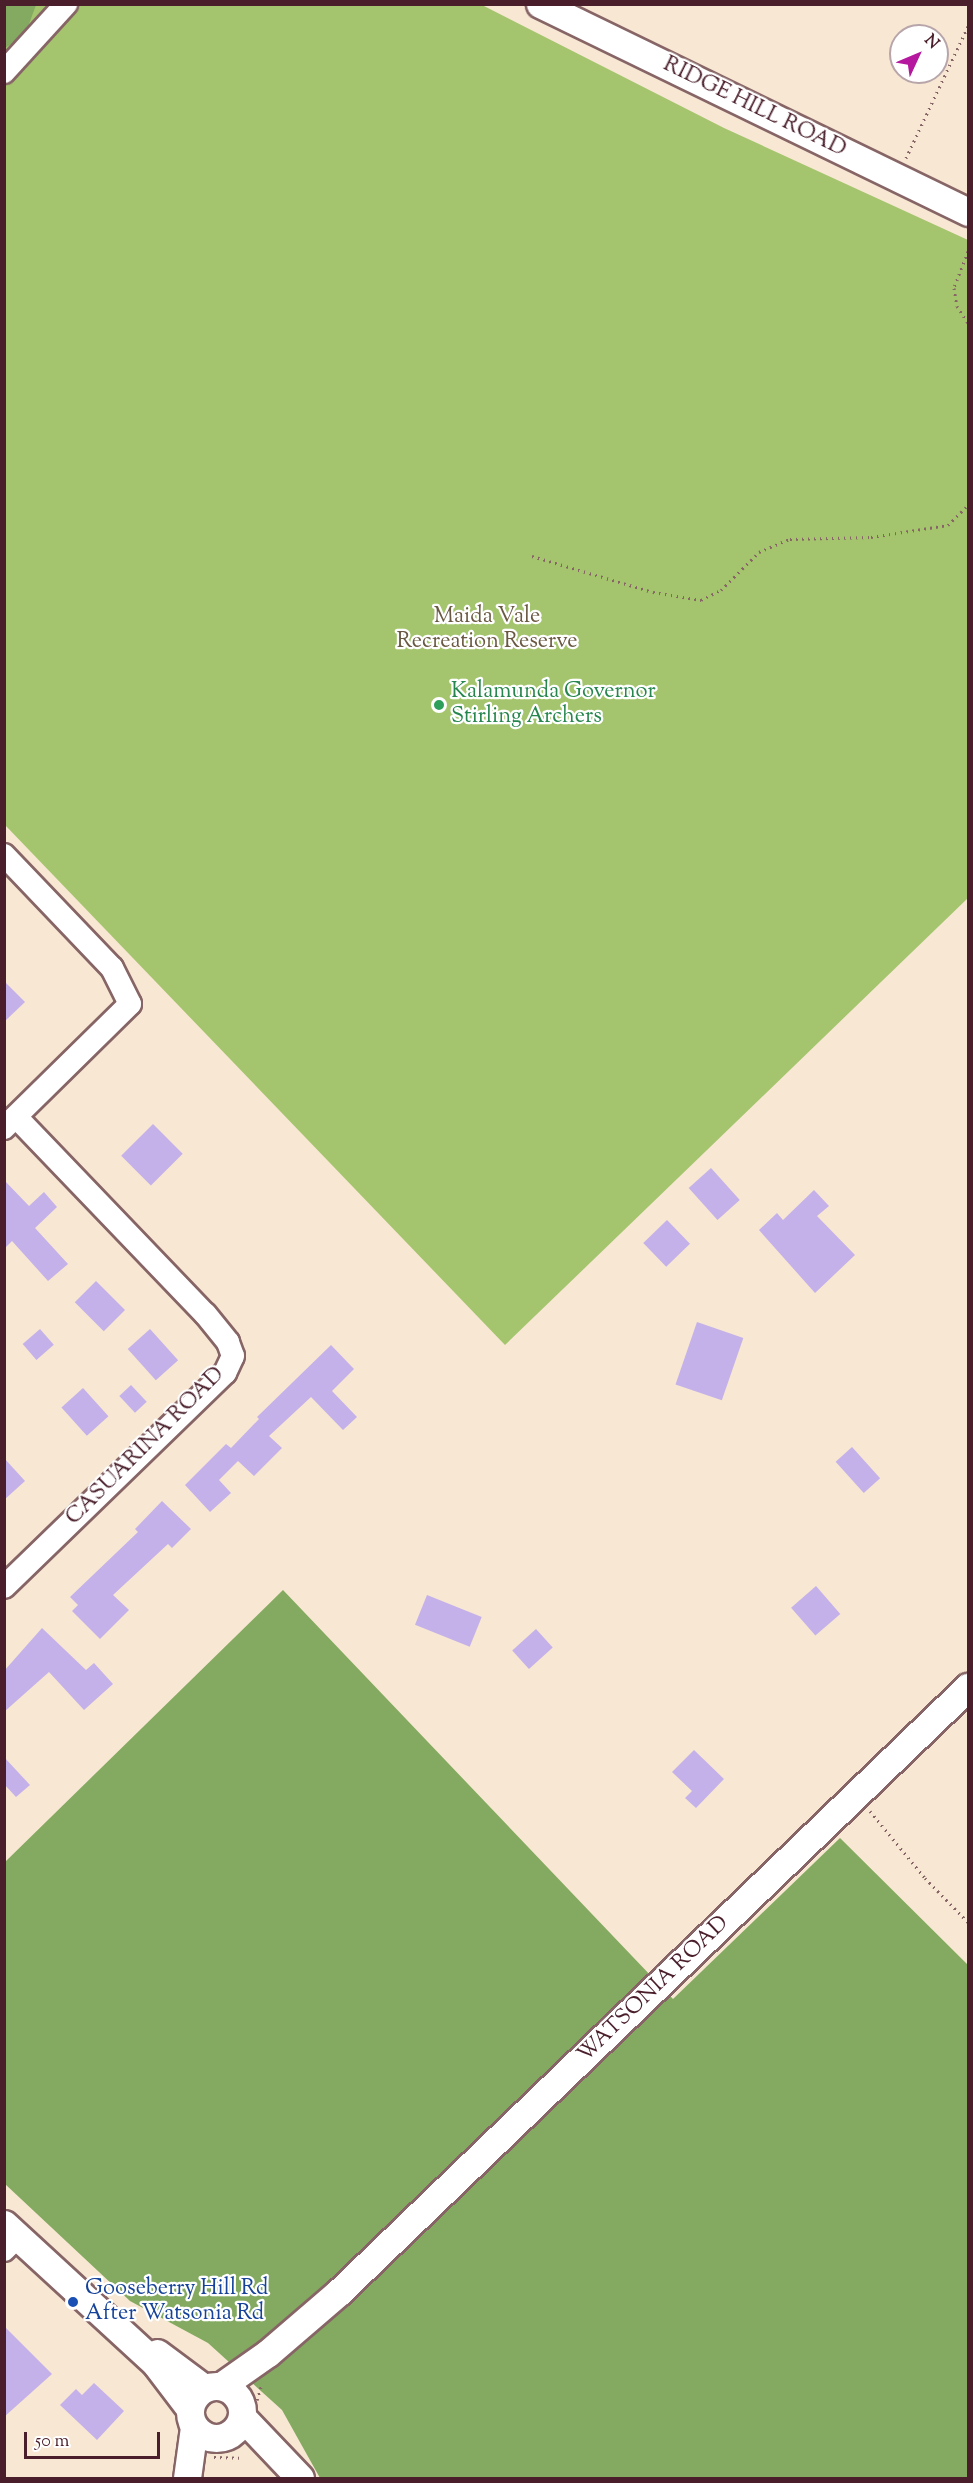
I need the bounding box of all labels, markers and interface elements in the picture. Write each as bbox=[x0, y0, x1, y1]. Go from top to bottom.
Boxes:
north arrow bbox=[889, 24, 949, 84]
text: N bbox=[918, 30, 944, 55]
street label: RIDGE HILL ROAD bbox=[658, 52, 850, 164]
park label: Maida Vale Recreation Reserve bbox=[397, 604, 577, 656]
place label: Kalamunda Governor Stirling Archers bbox=[451, 679, 656, 730]
marker: Kalamunda Governor Stirling Archers bbox=[432, 698, 446, 712]
street label: CASUARINA ROAD bbox=[61, 1362, 231, 1532]
street label: WATSONIA ROAD bbox=[573, 1911, 735, 2069]
place label: Gooseberry Hill Rd After Watsonia Rd bbox=[85, 2276, 268, 2328]
marker: Gooseberry Hill Rd After Watsonia Rd bbox=[66, 2295, 80, 2309]
scale bar bbox=[27, 2420, 164, 2458]
text: 50 m bbox=[35, 2429, 69, 2455]

